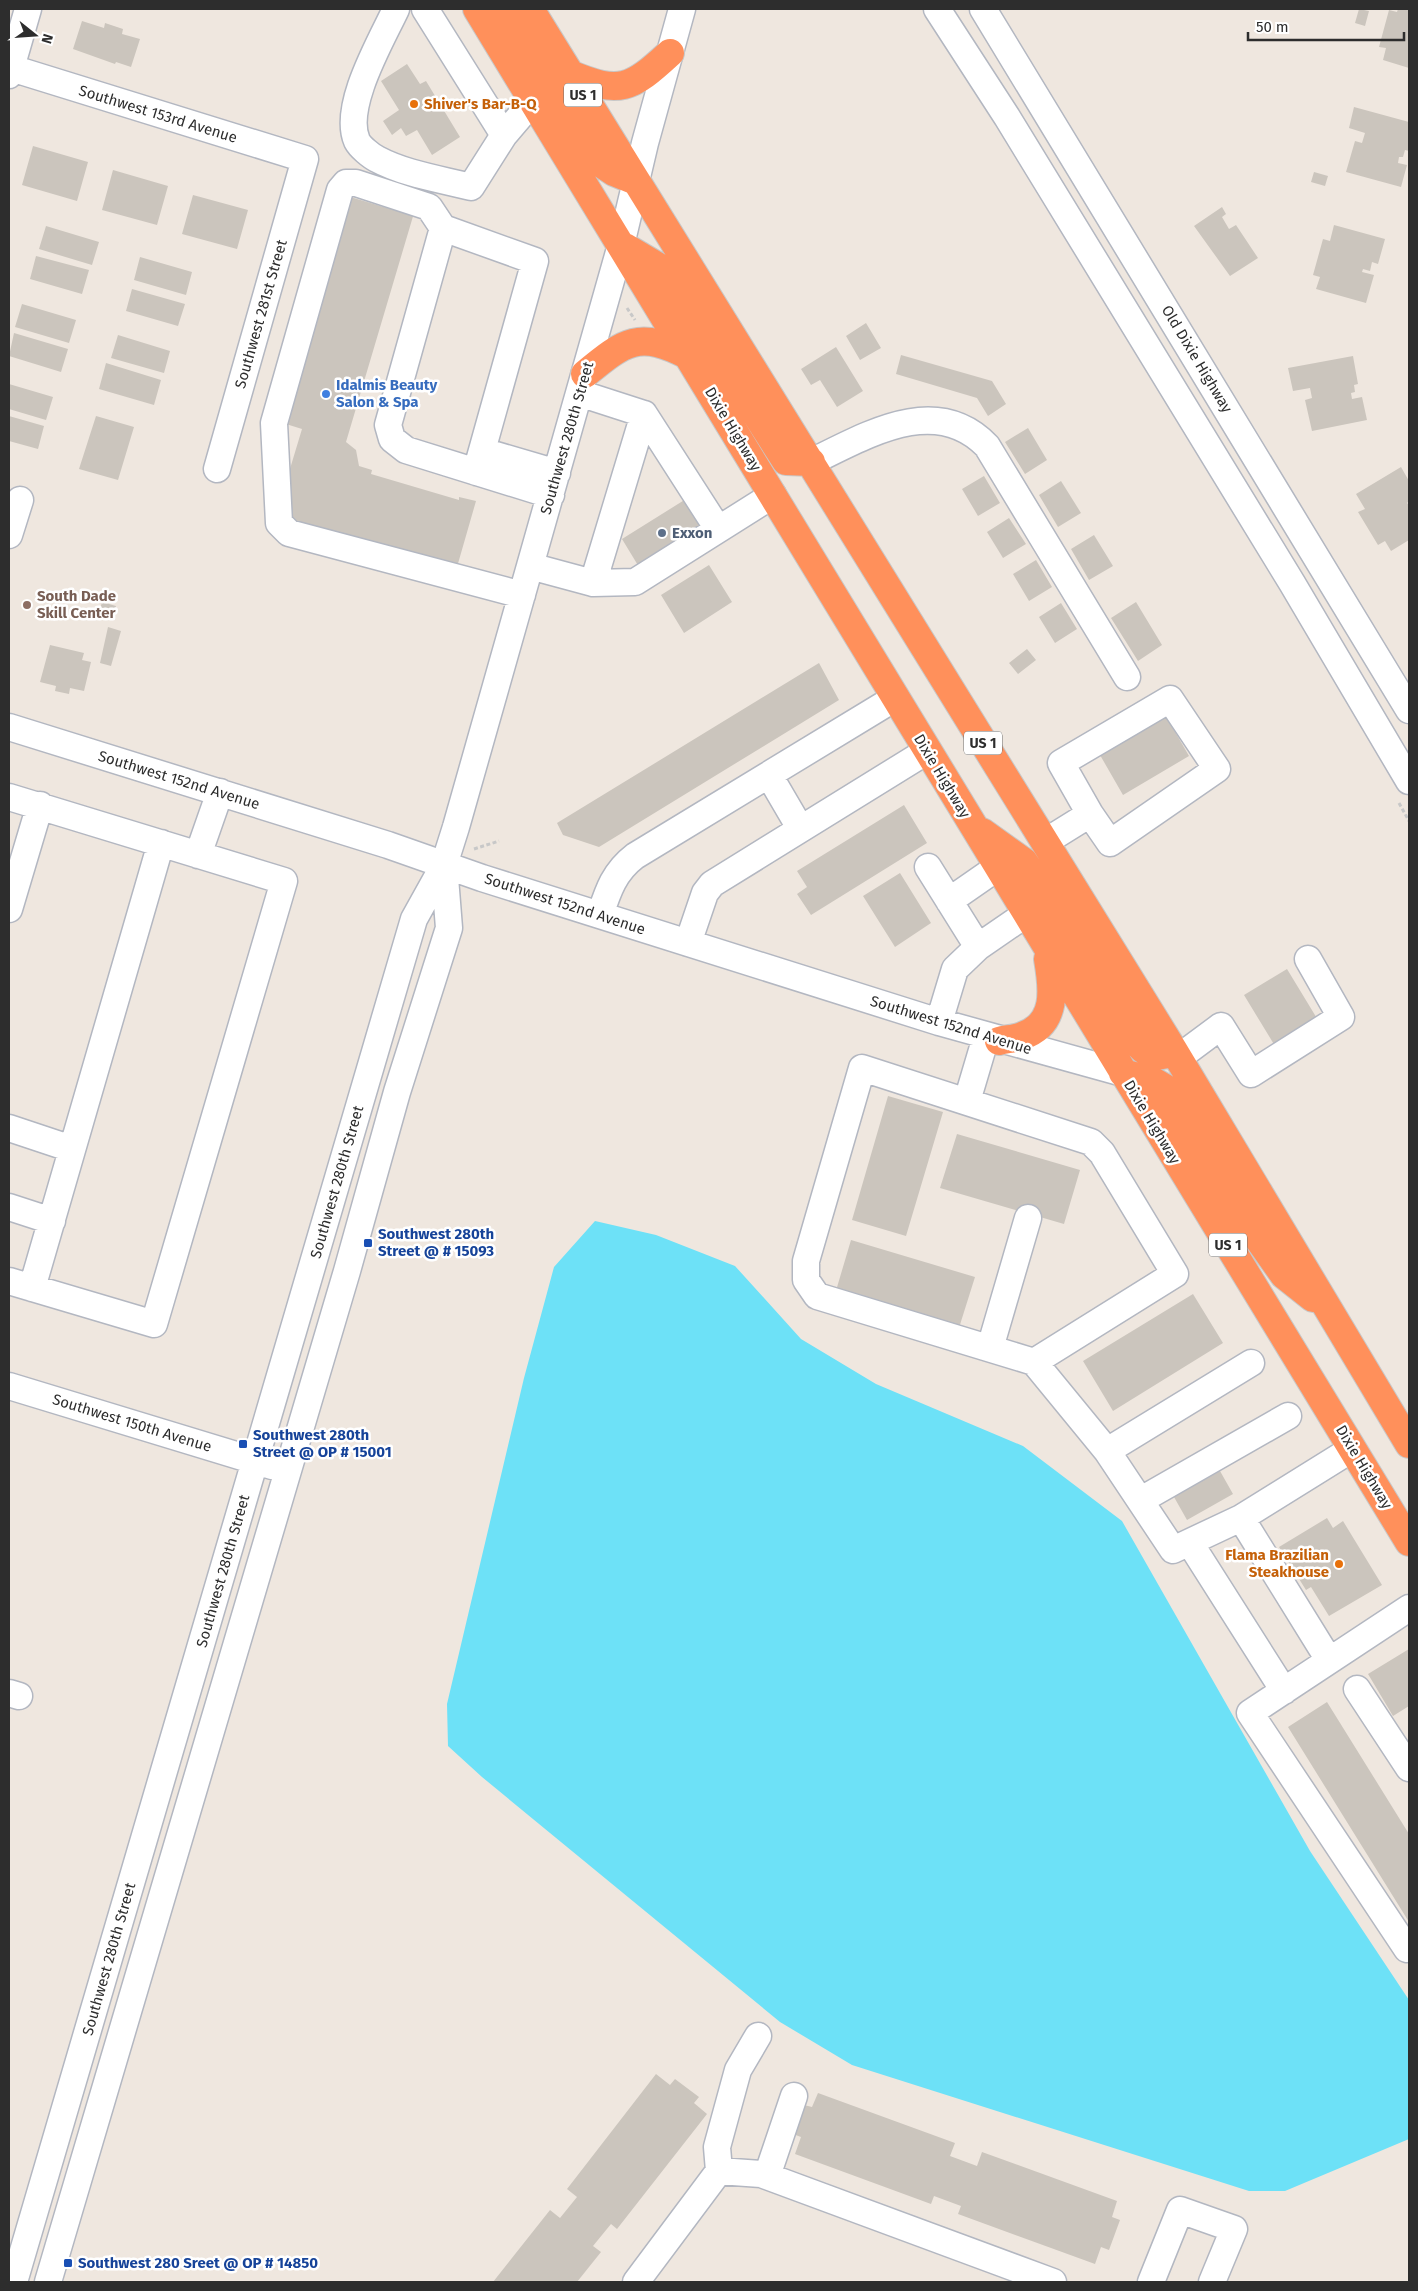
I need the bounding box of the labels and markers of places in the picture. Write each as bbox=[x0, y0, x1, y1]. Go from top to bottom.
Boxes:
place label: Shiver's Bar-B-Q bbox=[424, 95, 537, 113]
marker: Shiver's Bar-B-Q bbox=[408, 98, 420, 110]
place label: Idalmis Beauty Salon & Spa bbox=[336, 376, 438, 411]
marker: Idalmis Beauty Salon & Spa bbox=[320, 388, 332, 400]
place label: Exxon bbox=[672, 524, 712, 542]
marker: Exxon bbox=[656, 527, 668, 539]
place label: South Dade Skill Center bbox=[37, 587, 117, 622]
marker: South Dade Skill Center bbox=[21, 599, 33, 611]
place label: Southwest 280th Street @ # 15093 bbox=[378, 1225, 494, 1260]
marker: Southwest 280th Street @ # 15093 bbox=[362, 1237, 374, 1249]
place label: Southwest 280th Street @ OP # 15001 bbox=[253, 1426, 392, 1461]
marker: Southwest 280th Street @ OP # 15001 bbox=[237, 1438, 249, 1450]
place label: Flama Brazilian Steakhouse bbox=[1225, 1546, 1329, 1581]
marker: Flama Brazilian Steakhouse bbox=[1333, 1558, 1345, 1570]
place label: Southwest 280 Sreet @ OP # 14850 bbox=[78, 2254, 318, 2272]
marker: Southwest 280 Sreet @ OP # 14850 bbox=[62, 2257, 74, 2269]

